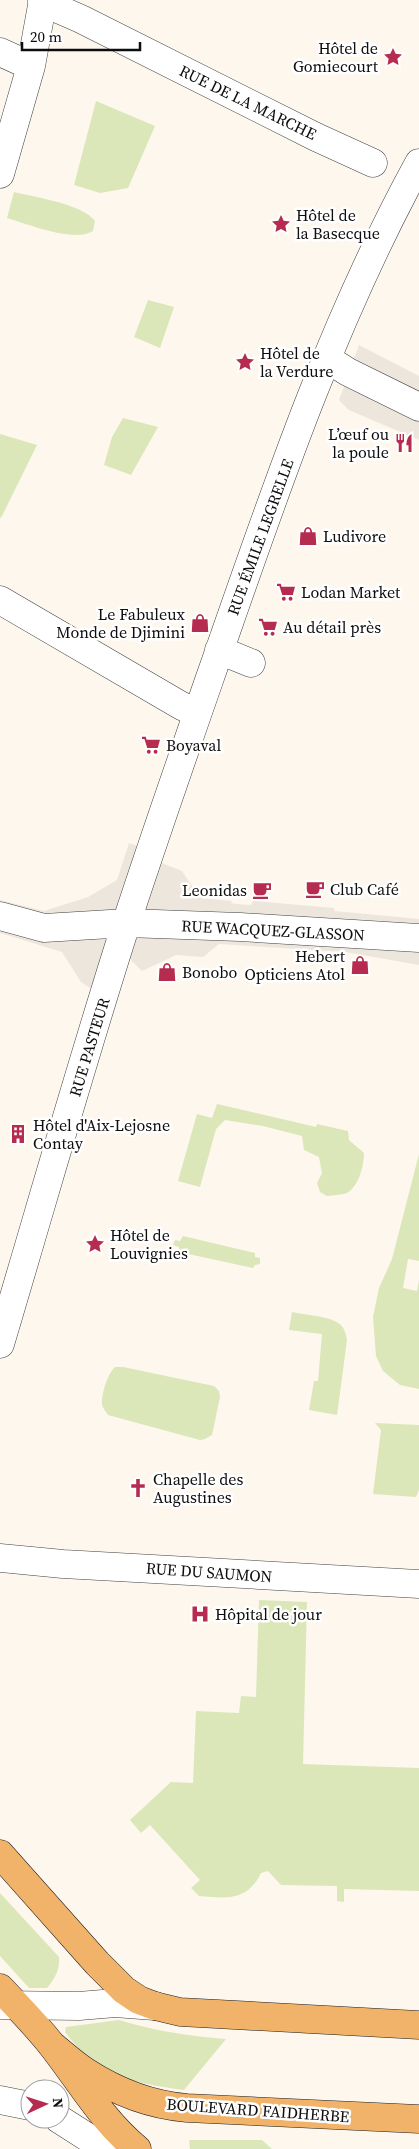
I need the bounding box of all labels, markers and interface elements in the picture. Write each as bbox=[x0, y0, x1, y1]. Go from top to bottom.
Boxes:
scale bar bbox=[22, 20, 140, 52]
text: 20 m bbox=[30, 26, 62, 47]
place label: Hôtel de Gomiecourt bbox=[293, 37, 379, 77]
place icon: Hôtel de Gomiecourt bbox=[382, 46, 404, 68]
street label: RUE DE LA MARCHE bbox=[176, 59, 321, 145]
place label: Hôtel de la Basecque bbox=[296, 204, 380, 244]
place icon: Hôtel de la Basecque bbox=[270, 213, 292, 235]
place label: Hôtel de la Verdure bbox=[260, 342, 333, 382]
place icon: Hôtel de la Verdure bbox=[234, 351, 256, 373]
place label: L’œuf ou la poule bbox=[328, 423, 389, 463]
restaurant icon: L’œuf ou la poule bbox=[393, 432, 415, 454]
street label: RUE ÉMILE LEGRELLE bbox=[221, 455, 299, 618]
shop icon: Ludivore bbox=[297, 525, 319, 547]
place label: Ludivore bbox=[323, 525, 386, 547]
supermarket icon: Lodan Market bbox=[275, 581, 297, 603]
place label: Lodan Market bbox=[301, 581, 401, 603]
place label: Le Fabuleux Monde de Djimini bbox=[56, 603, 186, 643]
shop icon: Le Fabuleux Monde de Djimini bbox=[189, 612, 211, 634]
supermarket icon: Au détail près bbox=[257, 616, 279, 638]
place label: Au détail près bbox=[283, 616, 381, 638]
supermarket icon: Boyaval bbox=[140, 734, 162, 756]
place label: Boyaval bbox=[166, 734, 221, 756]
cafe icon: Club Café bbox=[304, 878, 326, 900]
place label: Club Café bbox=[330, 878, 399, 900]
place label: Leonidas bbox=[182, 879, 247, 901]
cafe icon: Leonidas bbox=[251, 879, 273, 901]
street label: RUE WACQUEZ-GLASSON bbox=[181, 914, 366, 946]
place label: Hebert Opticiens Atol bbox=[245, 945, 346, 985]
shop icon: Hebert Opticiens Atol bbox=[349, 954, 371, 976]
shop icon: Bonobo bbox=[156, 961, 178, 983]
place label: Bonobo bbox=[182, 961, 237, 983]
street label: RUE PASTEUR bbox=[63, 994, 115, 1099]
place label: Hôtel d'Aix-Lejosne Contay bbox=[33, 1114, 170, 1154]
building icon: Hôtel d'Aix-Lejosne Contay bbox=[7, 1123, 29, 1145]
place label: Hôtel de Louvignies bbox=[110, 1224, 188, 1264]
place icon: Hôtel de Louvignies bbox=[84, 1233, 106, 1255]
place label: Chapelle des Augustines bbox=[153, 1468, 244, 1508]
church icon: Chapelle des Augustines bbox=[127, 1477, 149, 1499]
street label: RUE DU SAUMON bbox=[145, 1557, 273, 1587]
hospital icon: Hôpital de jour bbox=[189, 1603, 211, 1625]
place label: Hôpital de jour bbox=[215, 1603, 322, 1625]
north arrow bbox=[20, 2079, 70, 2129]
street label: BOULEVARD FAIDHERBE bbox=[166, 2093, 350, 2127]
text: N bbox=[48, 2097, 68, 2109]

